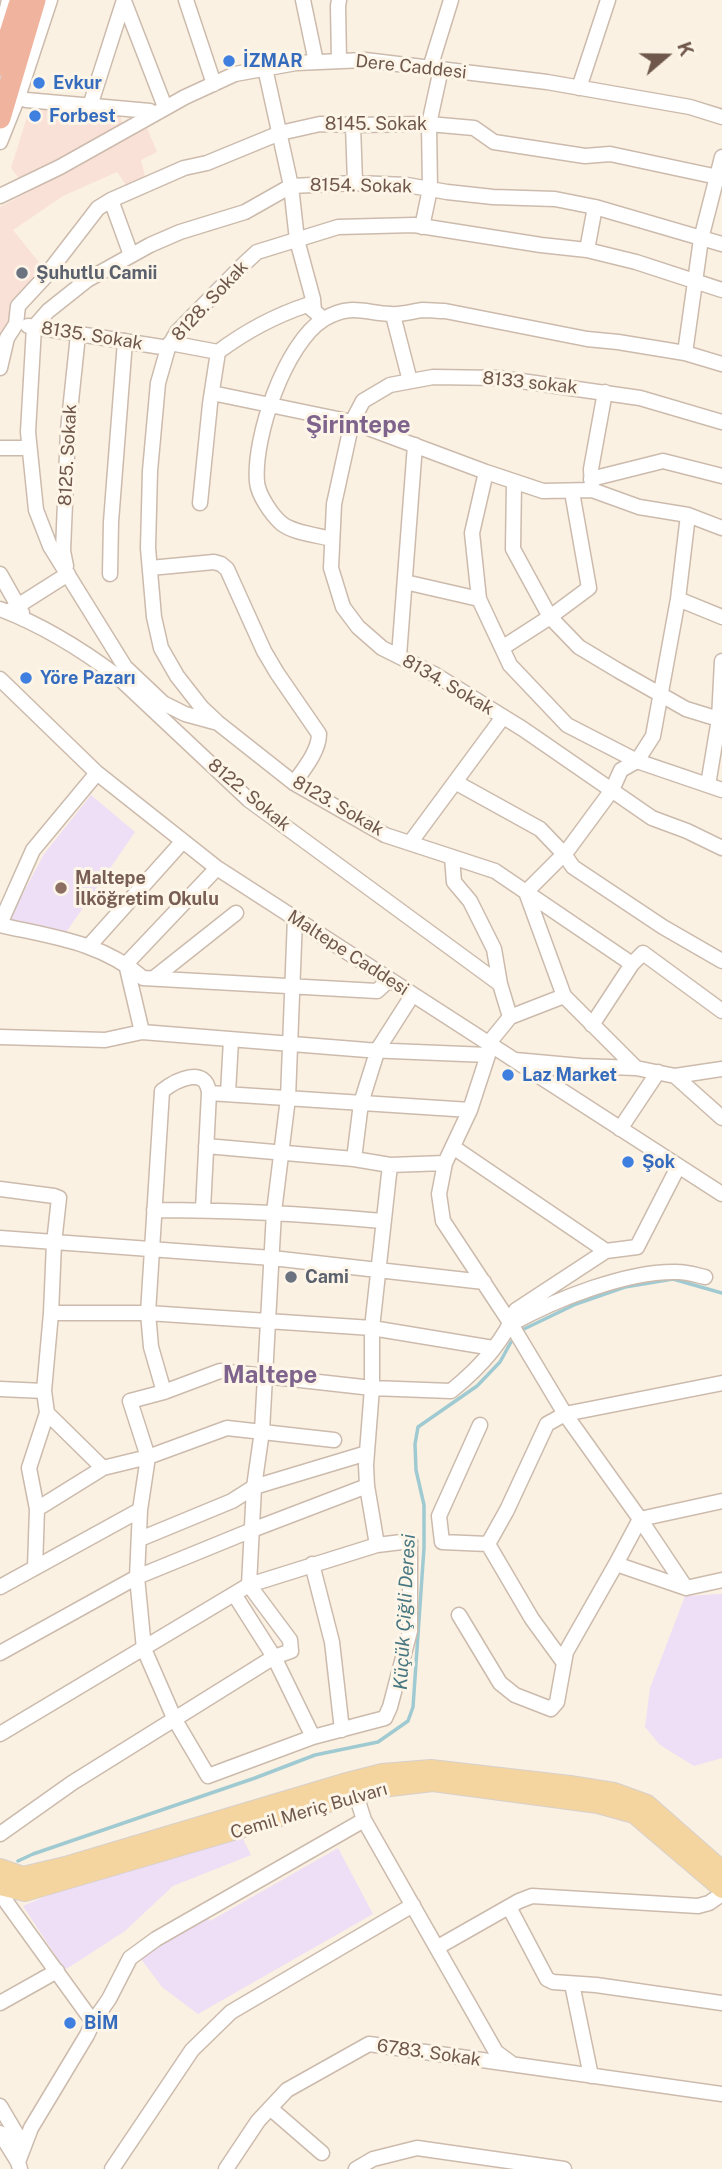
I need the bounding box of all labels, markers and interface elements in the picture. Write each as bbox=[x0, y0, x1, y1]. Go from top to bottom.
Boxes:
north arrow bbox=[631, 21, 701, 91]
text: K bbox=[673, 39, 698, 59]
place label: İZMAR bbox=[243, 50, 303, 72]
street label: Dere Caddesi bbox=[354, 50, 468, 84]
marker: İZMAR bbox=[221, 53, 237, 69]
place label: Evkur bbox=[53, 72, 102, 94]
marker: Evkur bbox=[31, 75, 47, 91]
place label: Forbest bbox=[49, 105, 116, 127]
marker: Forbest bbox=[27, 108, 43, 124]
street label: 8145. Sokak bbox=[325, 113, 427, 135]
street label: 8154. Sokak bbox=[310, 174, 412, 198]
street label: 8128. Sokak bbox=[167, 256, 253, 346]
place label: Şuhutlu Camii bbox=[36, 262, 157, 284]
marker: Şuhutlu Camii bbox=[14, 265, 30, 281]
street label: 8135. Sokak bbox=[40, 317, 144, 355]
street label: 8133 sokak bbox=[482, 367, 578, 399]
street label: 8125. Sokak bbox=[55, 404, 81, 506]
district label: Şirintepe bbox=[305, 412, 411, 440]
street label: 8134. Sokak bbox=[398, 650, 498, 720]
place label: Yöre Pazarı bbox=[40, 667, 136, 689]
marker: Yöre Pazarı bbox=[18, 670, 34, 686]
street label: 8122. Sokak bbox=[203, 754, 295, 836]
street label: 8123. Sokak bbox=[289, 771, 387, 841]
place label: Maltepe İlköğretim Okulu bbox=[75, 867, 219, 910]
marker: Maltepe İlköğretim Okulu bbox=[53, 880, 69, 896]
street label: Maltepe Caddesi bbox=[283, 906, 413, 1000]
place label: Laz Market bbox=[522, 1064, 617, 1086]
marker: Laz Market bbox=[500, 1067, 516, 1083]
place label: Şok bbox=[642, 1151, 675, 1173]
marker: Şok bbox=[620, 1154, 636, 1170]
place label: Cami bbox=[305, 1266, 349, 1288]
marker: Cami bbox=[283, 1269, 299, 1285]
district label: Maltepe bbox=[223, 1362, 317, 1390]
water label: Küçük Çiğli Deresi bbox=[390, 1534, 420, 1690]
street label: Cemil Meriç Bulvarı bbox=[228, 1778, 390, 1844]
place label: BİM bbox=[84, 2012, 119, 2034]
marker: BİM bbox=[62, 2015, 78, 2031]
street label: 6783. Sokak bbox=[376, 2035, 482, 2071]

